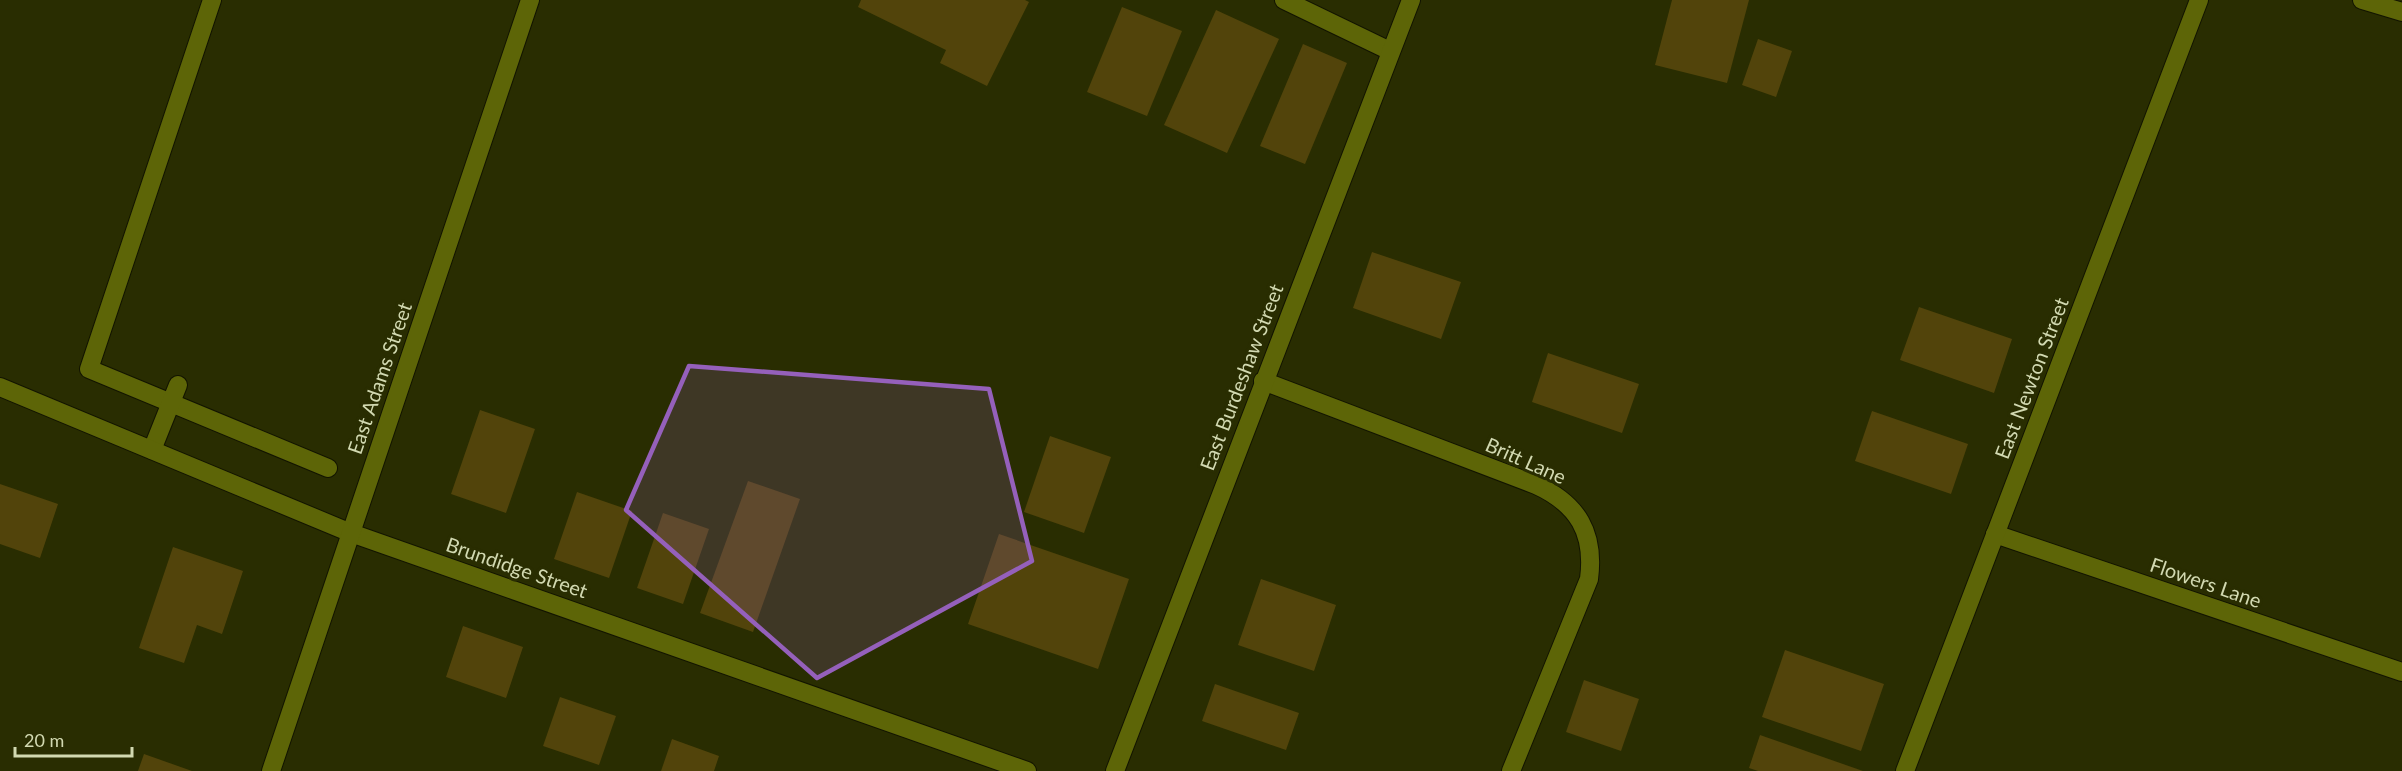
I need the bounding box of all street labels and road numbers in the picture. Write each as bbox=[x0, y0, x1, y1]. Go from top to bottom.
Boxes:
street label: East Burdeshaw Street bbox=[1194, 280, 1288, 474]
street label: East Newton Street bbox=[1989, 294, 2073, 462]
street label: East Adams Street bbox=[342, 299, 416, 457]
street label: Britt Lane bbox=[1482, 432, 1570, 488]
street label: Brundidge Street bbox=[443, 532, 591, 602]
street label: Flowers Lane bbox=[2147, 552, 2265, 612]

